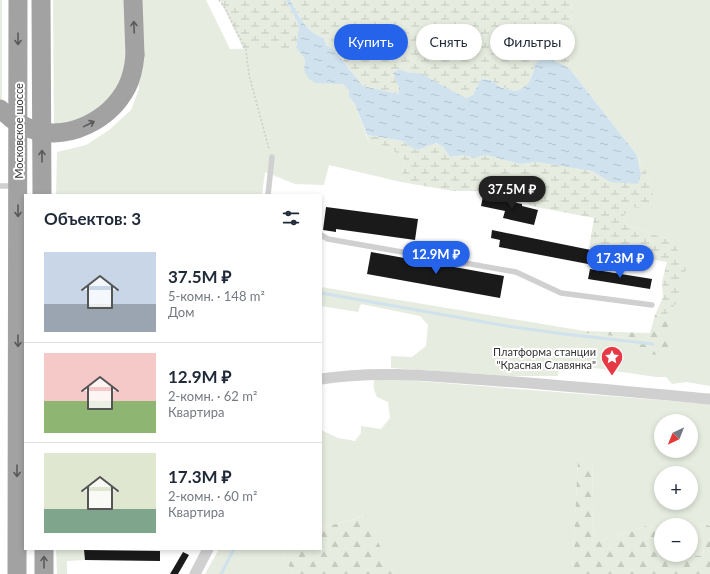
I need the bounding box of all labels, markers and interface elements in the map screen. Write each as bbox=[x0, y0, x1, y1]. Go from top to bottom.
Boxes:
one-way arrow bbox=[130, 21, 138, 34]
chip: Купить bbox=[334, 24, 408, 60]
chip: Снять bbox=[416, 24, 482, 60]
chip: Фильтры bbox=[490, 24, 575, 60]
one-way arrow bbox=[14, 32, 22, 45]
street label: Московское шоссе bbox=[12, 83, 25, 179]
one-way arrow bbox=[83, 120, 95, 127]
one-way arrow bbox=[38, 150, 46, 163]
pin: 37.5M ₽ bbox=[475, 176, 549, 210]
text: 37.5M ₽ bbox=[488, 181, 536, 197]
one-way arrow bbox=[14, 204, 22, 217]
icon: filters bbox=[280, 207, 302, 229]
text: Объектов: 3 bbox=[44, 208, 141, 229]
pin: 12.9M ₽ bbox=[399, 241, 473, 275]
pin: 17.3M ₽ bbox=[583, 245, 657, 279]
text: 12.9M ₽ bbox=[412, 246, 460, 262]
text: 17.3M ₽ bbox=[596, 250, 644, 266]
text: 37.5M ₽ bbox=[168, 266, 232, 287]
icon: home bbox=[76, 268, 124, 316]
text: 5-комн. · 148 m² bbox=[168, 288, 265, 304]
text: Дом bbox=[168, 304, 194, 320]
one-way arrow bbox=[14, 334, 22, 347]
place icon: Платформа станции "Красная Славянка" bbox=[599, 344, 625, 377]
place label: Платформа станции "Красная Славянка" bbox=[493, 345, 596, 371]
text: 12.9M ₽ bbox=[168, 366, 232, 387]
icon: home bbox=[76, 369, 124, 417]
text: 2-комн. · 62 m² bbox=[168, 388, 257, 404]
text: Квартира bbox=[168, 404, 224, 420]
north arrow bbox=[654, 414, 698, 458]
map controls bbox=[654, 414, 698, 562]
one-way arrow bbox=[13, 464, 21, 477]
text: 17.3M ₽ bbox=[168, 466, 232, 487]
button: + bbox=[654, 466, 698, 510]
icon: home bbox=[76, 469, 124, 517]
text: 2-комн. · 60 m² bbox=[168, 488, 257, 504]
text: Квартира bbox=[168, 504, 224, 520]
button: − bbox=[654, 518, 698, 562]
one-way arrow bbox=[40, 555, 48, 568]

